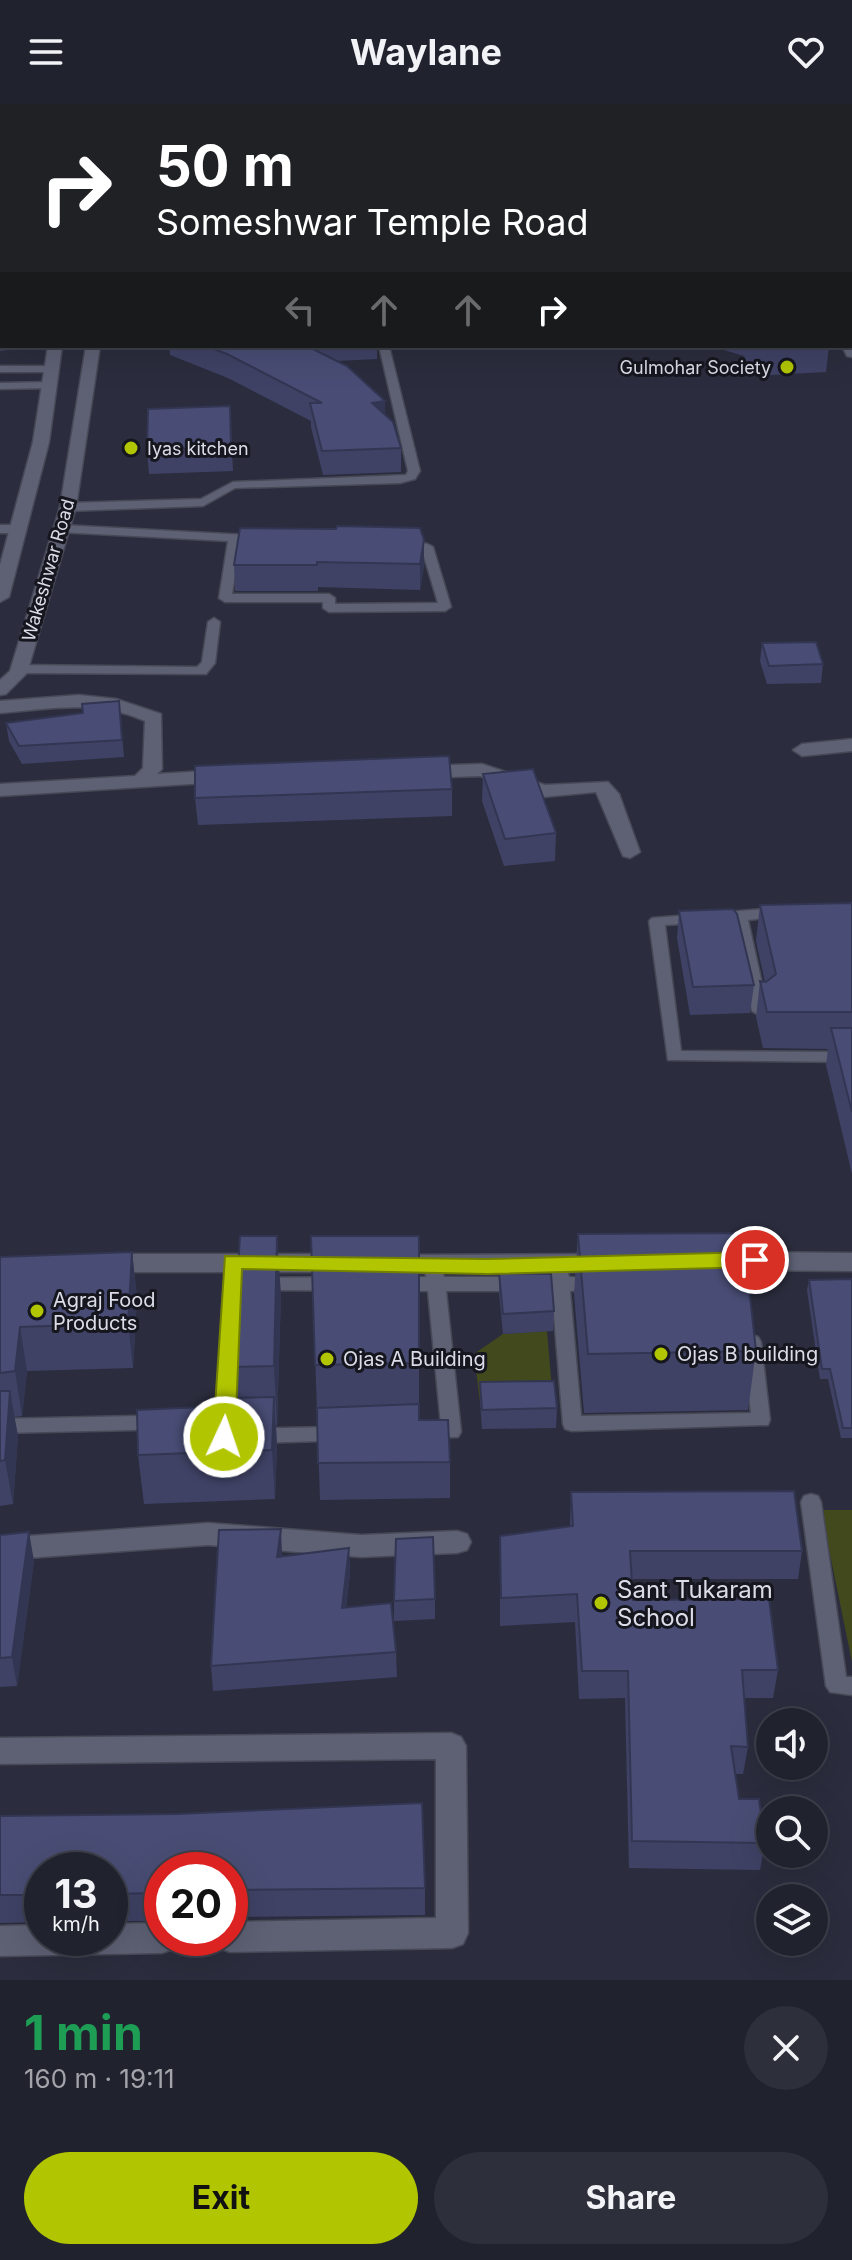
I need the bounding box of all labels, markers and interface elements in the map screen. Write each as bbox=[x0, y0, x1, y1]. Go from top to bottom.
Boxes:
icon: menu bbox=[24, 30, 68, 74]
text: Waylane bbox=[350, 30, 502, 74]
icon: heart bbox=[784, 30, 828, 74]
text: 50 m bbox=[156, 132, 294, 200]
icon: right bbox=[24, 136, 128, 240]
text: Someshwar Temple Road bbox=[156, 200, 589, 244]
icon: left bbox=[278, 288, 322, 332]
icon: ahead bbox=[362, 288, 406, 332]
icon: ahead bbox=[446, 288, 490, 332]
icon: right bbox=[530, 288, 574, 332]
place label: Gulmohar Society bbox=[620, 357, 771, 378]
marker: Gulmohar Society bbox=[778, 358, 796, 376]
place label: Iyas kitchen bbox=[147, 438, 249, 459]
marker: Iyas kitchen bbox=[122, 439, 140, 457]
street label: Wakeshwar Road bbox=[18, 496, 78, 644]
pin bbox=[721, 1226, 789, 1294]
icon: arrive bbox=[733, 1238, 777, 1282]
place label: Agraj Food Products bbox=[53, 1288, 156, 1335]
marker: Agraj Food Products bbox=[28, 1302, 46, 1320]
place label: Ojas B building bbox=[677, 1342, 818, 1366]
marker: Ojas B building bbox=[652, 1345, 670, 1363]
place label: Ojas A Building bbox=[343, 1347, 486, 1371]
marker: Ojas A Building bbox=[318, 1350, 336, 1368]
position arrow bbox=[182, 1395, 266, 1479]
place label: Sant Tukaram School bbox=[617, 1575, 773, 1632]
marker: Sant Tukaram School bbox=[592, 1594, 610, 1612]
map controls bbox=[756, 1708, 828, 1956]
button: sound bbox=[756, 1708, 828, 1780]
button: search bbox=[756, 1796, 828, 1868]
speed limit sign: 20 bbox=[144, 1852, 248, 1956]
text: 13 bbox=[54, 1869, 98, 1918]
button: layers bbox=[756, 1884, 828, 1956]
text: km/h bbox=[52, 1912, 100, 1936]
text: 1 min bbox=[24, 2003, 143, 2062]
button: close bbox=[744, 2006, 828, 2090]
text: 160 m · 19:11 bbox=[24, 2063, 175, 2094]
button: Exit bbox=[24, 2152, 418, 2244]
button: Share bbox=[434, 2152, 828, 2244]

